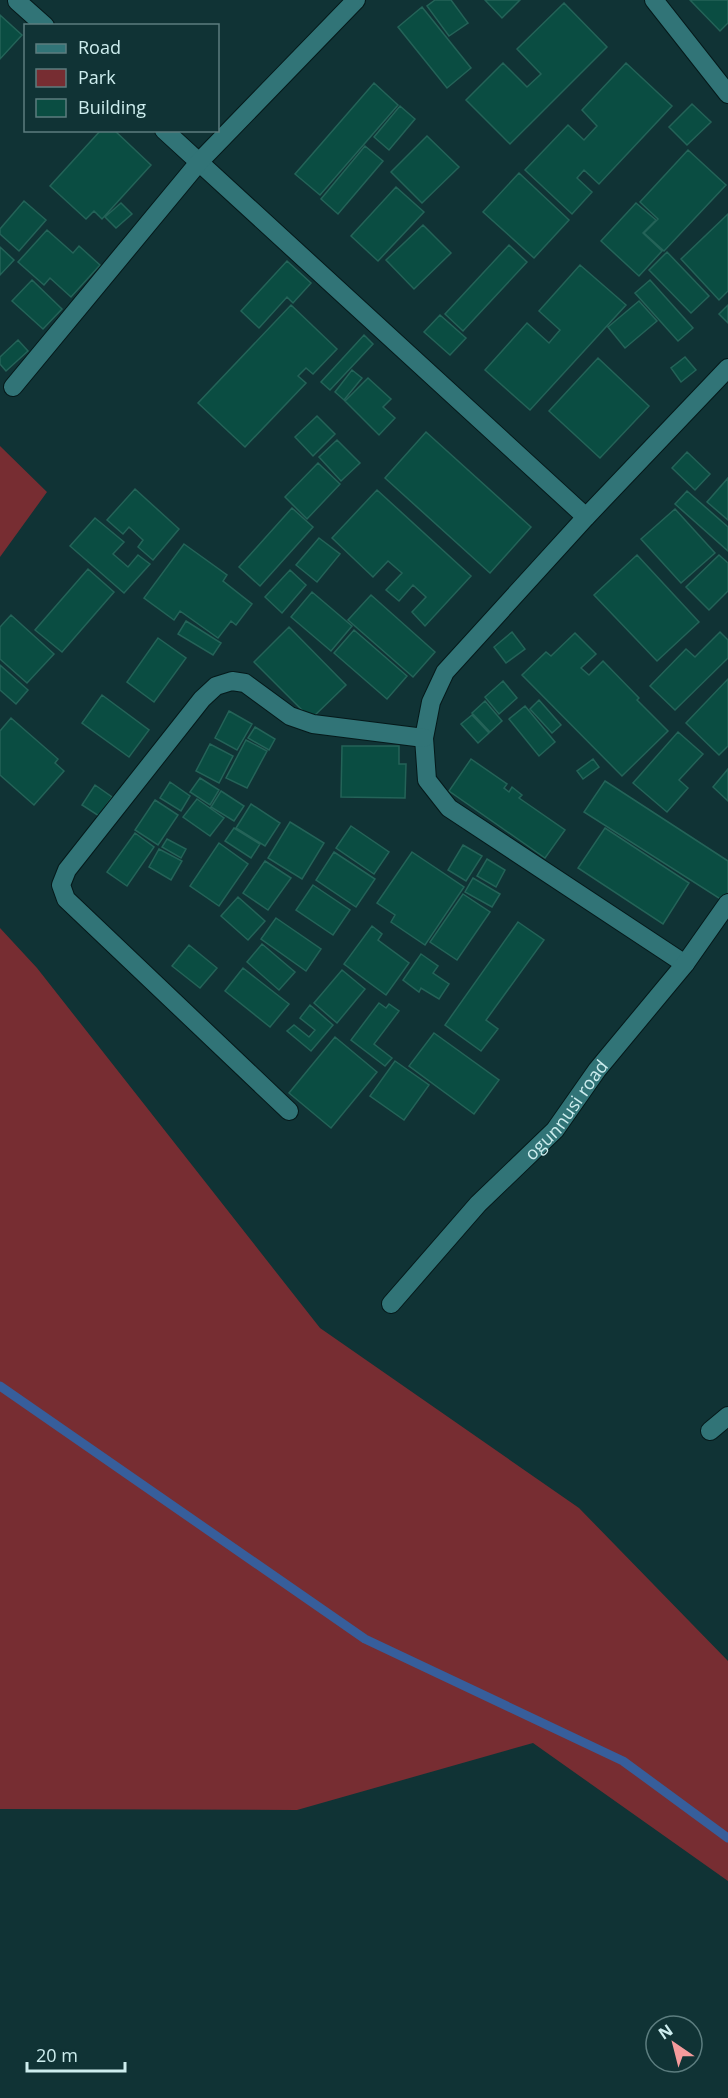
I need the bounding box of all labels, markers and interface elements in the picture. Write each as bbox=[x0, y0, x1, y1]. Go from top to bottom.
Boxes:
legend bbox=[24, 24, 219, 132]
text: Road bbox=[78, 35, 121, 59]
text: Park bbox=[78, 65, 116, 89]
text: Building bbox=[78, 95, 146, 119]
street label: ogunnusi road bbox=[519, 1054, 613, 1165]
north arrow bbox=[644, 2014, 704, 2074]
text: N bbox=[654, 2019, 677, 2044]
scale bar bbox=[27, 2035, 124, 2073]
text: 20 m bbox=[36, 2043, 78, 2067]

